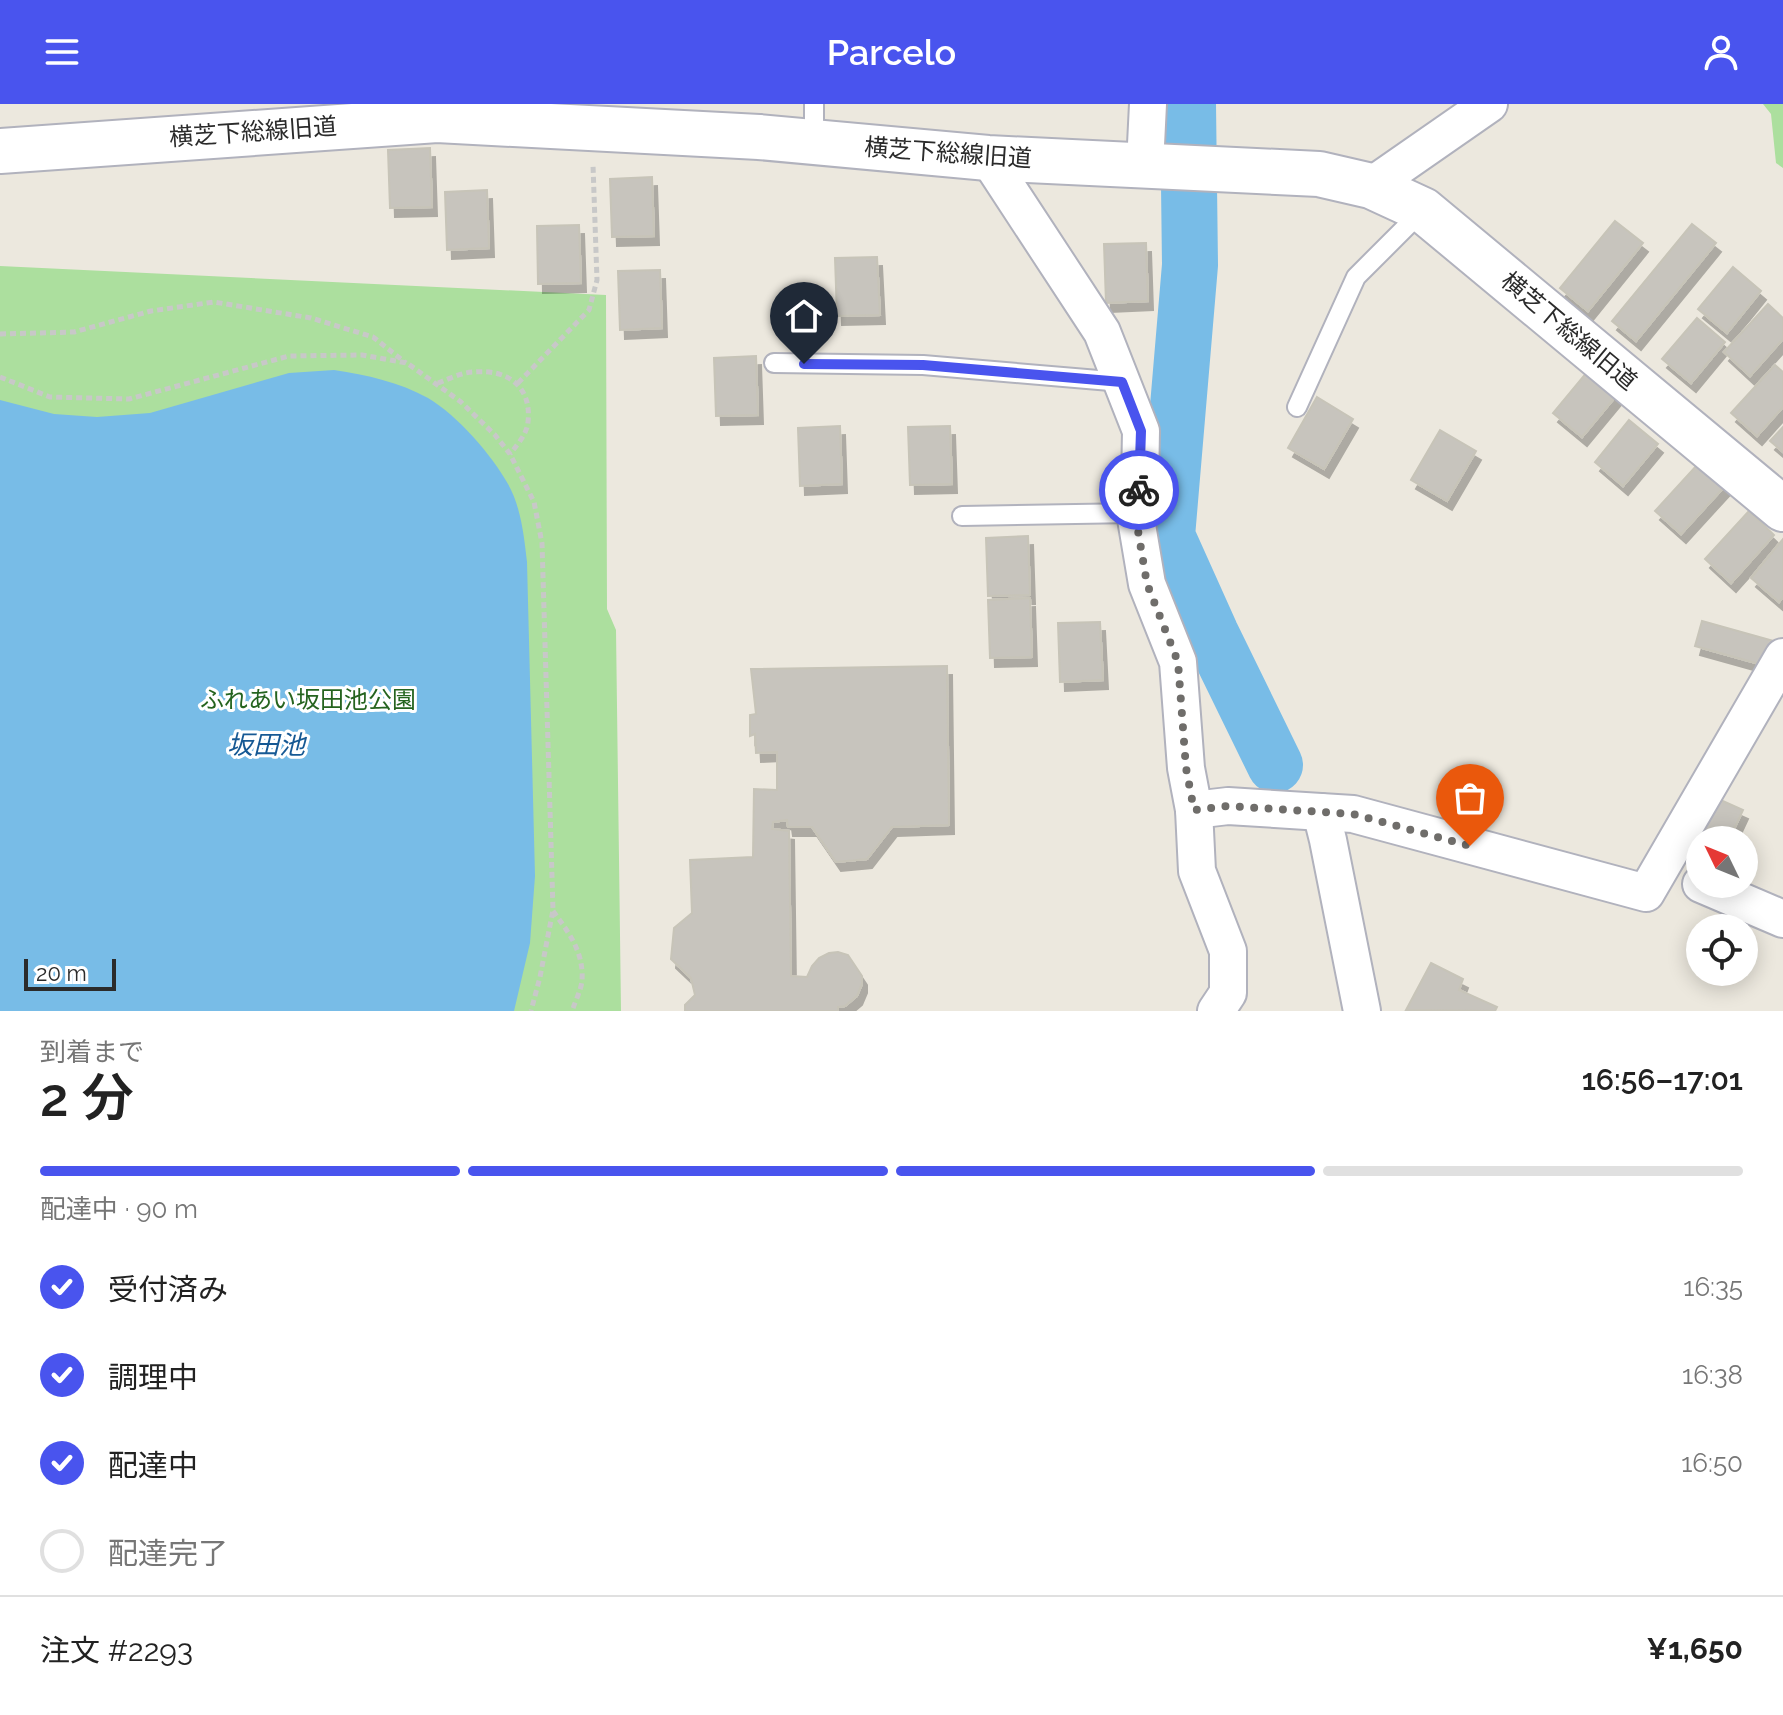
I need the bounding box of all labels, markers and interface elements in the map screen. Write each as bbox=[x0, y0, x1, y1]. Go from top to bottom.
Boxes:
icon: menu bbox=[40, 30, 84, 74]
icon: person bbox=[1699, 30, 1743, 74]
text: Parcelo bbox=[827, 31, 956, 73]
street label: 横芝下総線旧道 bbox=[168, 111, 338, 152]
street label: 横芝下総線旧道 bbox=[863, 132, 1033, 173]
street label: 横芝下総線旧道 bbox=[1496, 266, 1643, 396]
pin bbox=[770, 282, 838, 364]
icon: home bbox=[782, 294, 826, 338]
courier bbox=[1099, 450, 1179, 530]
icon: bike bbox=[1117, 468, 1161, 512]
park label: ふれあい坂田池公園 bbox=[200, 685, 416, 714]
water label: 坂田池 bbox=[227, 730, 308, 760]
pin bbox=[1436, 764, 1504, 846]
icon: bag bbox=[1448, 776, 1492, 820]
north arrow bbox=[1686, 826, 1758, 898]
map controls bbox=[1686, 826, 1758, 986]
button: locate bbox=[1686, 914, 1758, 986]
scale bar bbox=[24, 955, 116, 991]
text: 20 m bbox=[36, 960, 87, 986]
text: 到着まで bbox=[40, 1037, 144, 1067]
text: 16:56–17:01 bbox=[1582, 1062, 1743, 1097]
text: 2 分 bbox=[40, 1067, 133, 1128]
text: 配達中 · 90 m bbox=[40, 1194, 198, 1224]
icon: check bbox=[40, 1265, 84, 1309]
text: 受付済み bbox=[108, 1272, 228, 1307]
text: 16:35 bbox=[1683, 1272, 1743, 1302]
icon: check bbox=[40, 1353, 84, 1397]
text: 調理中 bbox=[108, 1360, 198, 1395]
text: 16:38 bbox=[1682, 1360, 1743, 1390]
icon: check bbox=[40, 1441, 84, 1485]
text: 配達中 bbox=[108, 1448, 198, 1483]
text: 16:50 bbox=[1681, 1448, 1743, 1478]
text: 配達完了 bbox=[108, 1536, 228, 1571]
text: ¥1,650 bbox=[1647, 1631, 1743, 1666]
text: 注文 #2293 bbox=[40, 1633, 193, 1668]

